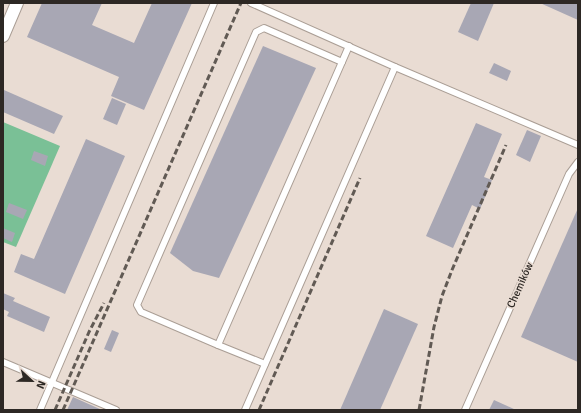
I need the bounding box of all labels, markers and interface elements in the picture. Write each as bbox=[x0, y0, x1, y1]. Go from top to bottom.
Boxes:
street label: Chemików bbox=[504, 260, 536, 310]
north arrow bbox=[12, 361, 52, 401]
text: N bbox=[33, 379, 48, 391]

